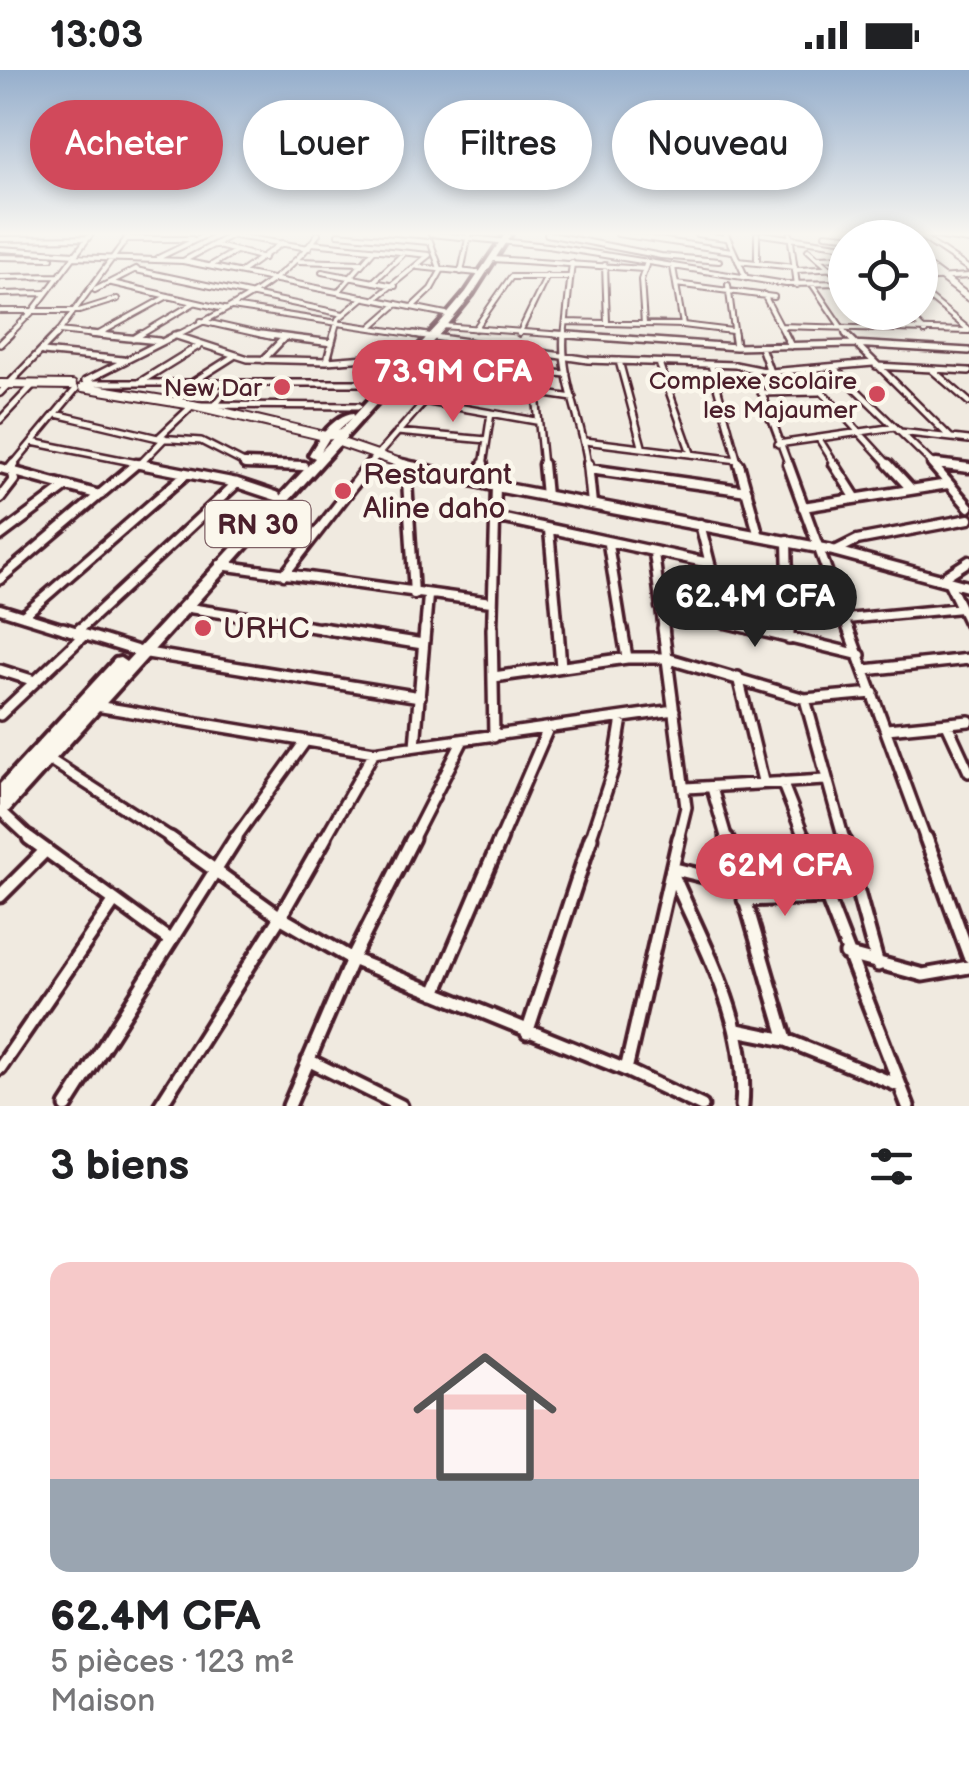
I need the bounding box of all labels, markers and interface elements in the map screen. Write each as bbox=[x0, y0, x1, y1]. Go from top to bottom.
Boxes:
text: 13:03 bbox=[50, 13, 143, 58]
chip: Acheter bbox=[30, 100, 223, 190]
chip: Louer bbox=[243, 100, 404, 190]
chip: Filtres bbox=[424, 100, 592, 190]
chip: Nouveau bbox=[612, 100, 823, 190]
map controls bbox=[828, 220, 938, 330]
button: locate bbox=[828, 220, 938, 330]
pin: 73.9M CFA bbox=[339, 340, 567, 425]
text: 73.9M CFA bbox=[374, 353, 532, 392]
place label: Complexe scolaire les Majaumer bbox=[649, 366, 858, 426]
place label: New Dar bbox=[164, 373, 263, 404]
marker: New Dar bbox=[271, 376, 293, 398]
marker: Complexe scolaire les Majaumer bbox=[866, 383, 888, 405]
place label: Restaurant Aline daho bbox=[363, 457, 512, 527]
marker: Restaurant Aline daho bbox=[332, 480, 354, 502]
road number: RN 30 bbox=[206, 501, 310, 547]
pin: 62.4M CFA bbox=[641, 565, 869, 650]
text: 62.4M CFA bbox=[675, 578, 835, 617]
place label: URHC bbox=[223, 611, 310, 647]
marker: URHC bbox=[192, 617, 214, 639]
pin: 62M CFA bbox=[693, 834, 877, 919]
text: 62M CFA bbox=[718, 847, 852, 886]
icon: filters bbox=[864, 1139, 919, 1194]
text: 3 biens bbox=[50, 1141, 189, 1192]
icon: home bbox=[395, 1327, 575, 1507]
text: 62.4M CFA bbox=[50, 1592, 260, 1643]
text: 5 pièces · 123 m² bbox=[50, 1643, 294, 1682]
text: Maison bbox=[50, 1682, 155, 1721]

